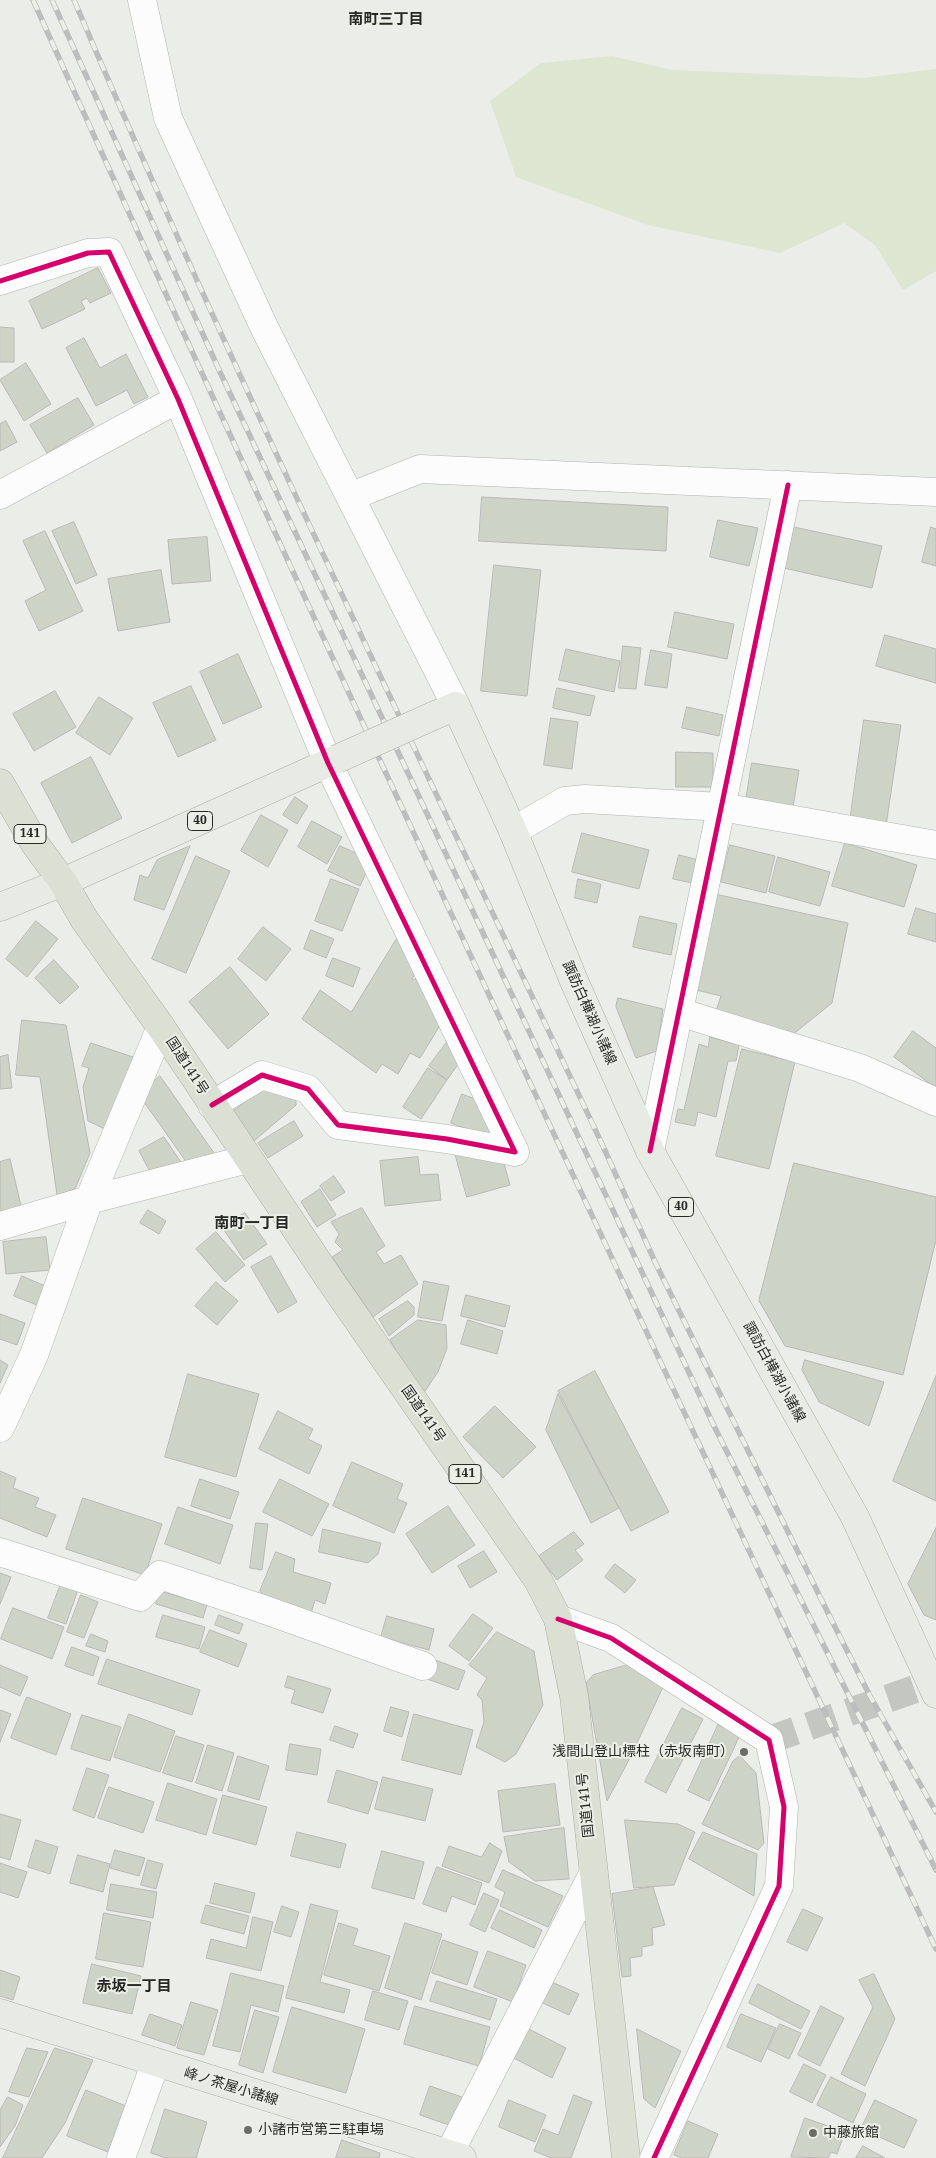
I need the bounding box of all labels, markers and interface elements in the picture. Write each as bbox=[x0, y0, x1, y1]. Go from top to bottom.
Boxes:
district label: 南町三丁目 bbox=[349, 11, 423, 29]
road number: 40 bbox=[188, 811, 212, 830]
road number: 141 bbox=[14, 824, 46, 844]
street label: 諏訪白樺湖小諸線 bbox=[559, 958, 619, 1068]
street label: 国道141号 bbox=[162, 1034, 212, 1098]
road number: 40 bbox=[668, 1198, 694, 1216]
district label: 南町一丁目 bbox=[215, 1215, 289, 1233]
street label: 諏訪白樺湖小諸線 bbox=[740, 1319, 808, 1425]
street label: 国道141号 bbox=[397, 1382, 449, 1446]
road number: 141 bbox=[449, 1465, 481, 1484]
place label: 浅間山登山標柱（赤坂南町） bbox=[552, 1744, 734, 1760]
marker: 浅間山登山標柱（赤坂南町） bbox=[738, 1746, 750, 1758]
street label: 国道141号 bbox=[574, 1772, 598, 1838]
district label: 赤坂一丁目 bbox=[97, 1978, 171, 1996]
street label: 峰ノ茶屋小諸線 bbox=[182, 2065, 280, 2109]
place label: 小諸市営第三駐車場 bbox=[258, 2122, 384, 2138]
marker: 小諸市営第三駐車場 bbox=[242, 2124, 254, 2136]
place label: 中藤旅館 bbox=[823, 2125, 879, 2141]
marker: 中藤旅館 bbox=[807, 2127, 819, 2139]

